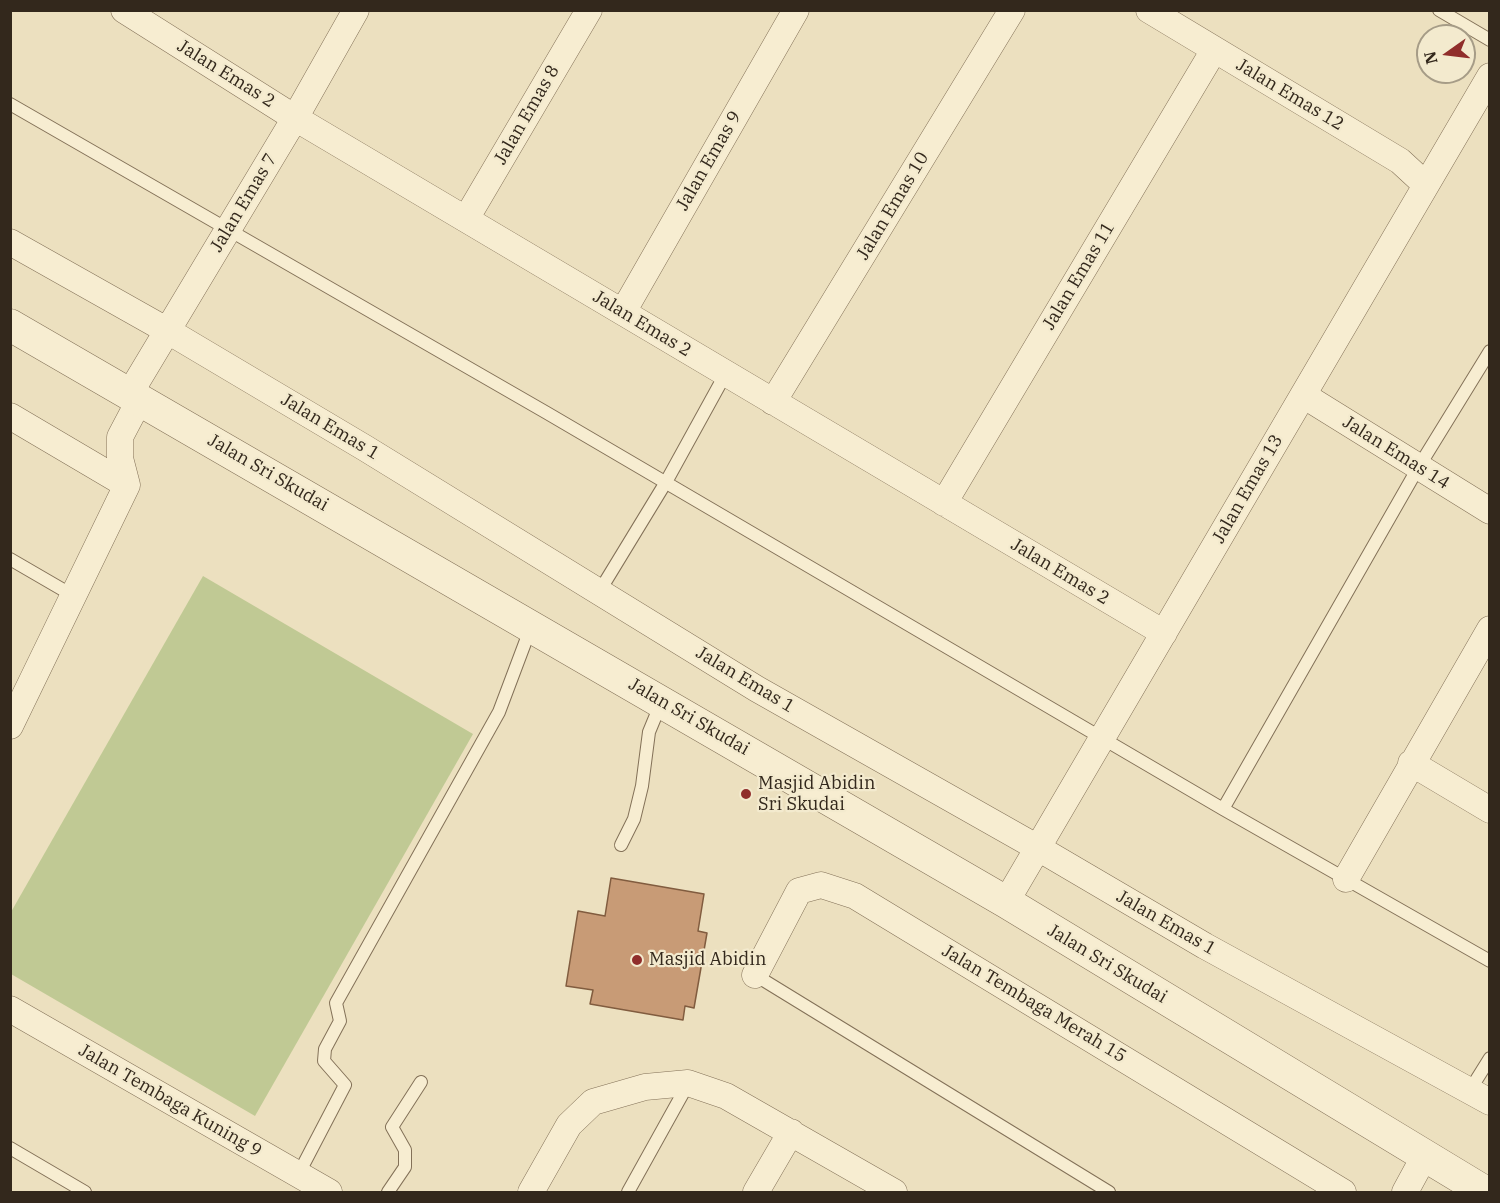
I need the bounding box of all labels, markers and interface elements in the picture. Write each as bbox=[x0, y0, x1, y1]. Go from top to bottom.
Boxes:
north arrow bbox=[1416, 24, 1476, 84]
street label: Jalan Emas 2 bbox=[173, 35, 279, 113]
text: N bbox=[1419, 49, 1442, 66]
street label: Jalan Emas 12 bbox=[1232, 54, 1348, 136]
street label: Jalan Emas 8 bbox=[490, 61, 564, 169]
street label: Jalan Emas 9 bbox=[672, 107, 746, 215]
street label: Jalan Emas 10 bbox=[852, 148, 934, 264]
street label: Jalan Emas 7 bbox=[206, 150, 282, 256]
street label: Jalan Emas 11 bbox=[1038, 218, 1120, 334]
street label: Jalan Emas 2 bbox=[589, 286, 695, 362]
street label: Jalan Emas 1 bbox=[277, 389, 383, 465]
street label: Jalan Emas 14 bbox=[1339, 412, 1453, 494]
street label: Jalan Sri Skudai bbox=[204, 430, 332, 516]
street label: Jalan Emas 13 bbox=[1208, 431, 1288, 547]
street label: Jalan Emas 2 bbox=[1007, 534, 1113, 610]
street label: Jalan Emas 1 bbox=[692, 642, 798, 718]
street label: Jalan Sri Skudai bbox=[625, 674, 753, 760]
place label: Masjid Abidin Sri Skudai bbox=[758, 773, 875, 816]
marker: Masjid Abidin Sri Skudai bbox=[739, 787, 753, 801]
street label: Jalan Emas 1 bbox=[1112, 886, 1220, 960]
street label: Jalan Sri Skudai bbox=[1043, 920, 1171, 1008]
street label: Jalan Tembaga Merah 15 bbox=[938, 940, 1130, 1068]
place label: Masjid Abidin bbox=[649, 949, 766, 971]
marker: Masjid Abidin bbox=[630, 953, 644, 967]
street label: Jalan Tembaga Kuning 9 bbox=[75, 1040, 265, 1162]

